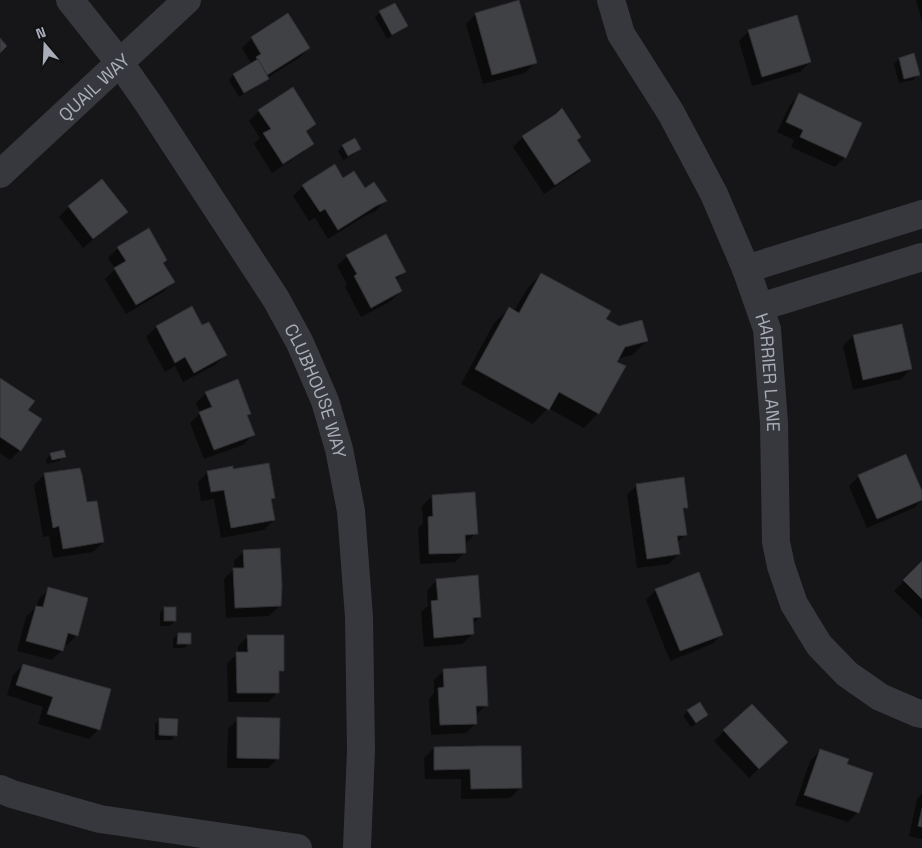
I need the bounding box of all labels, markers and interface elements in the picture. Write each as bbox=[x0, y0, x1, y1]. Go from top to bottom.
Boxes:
north arrow bbox=[20, 20, 70, 70]
text: N bbox=[33, 23, 48, 43]
street label: QUAIL WAY bbox=[53, 48, 134, 126]
street label: HARRIER LANE bbox=[751, 310, 786, 432]
street label: CLUBHOUSE WAY bbox=[280, 319, 352, 460]

